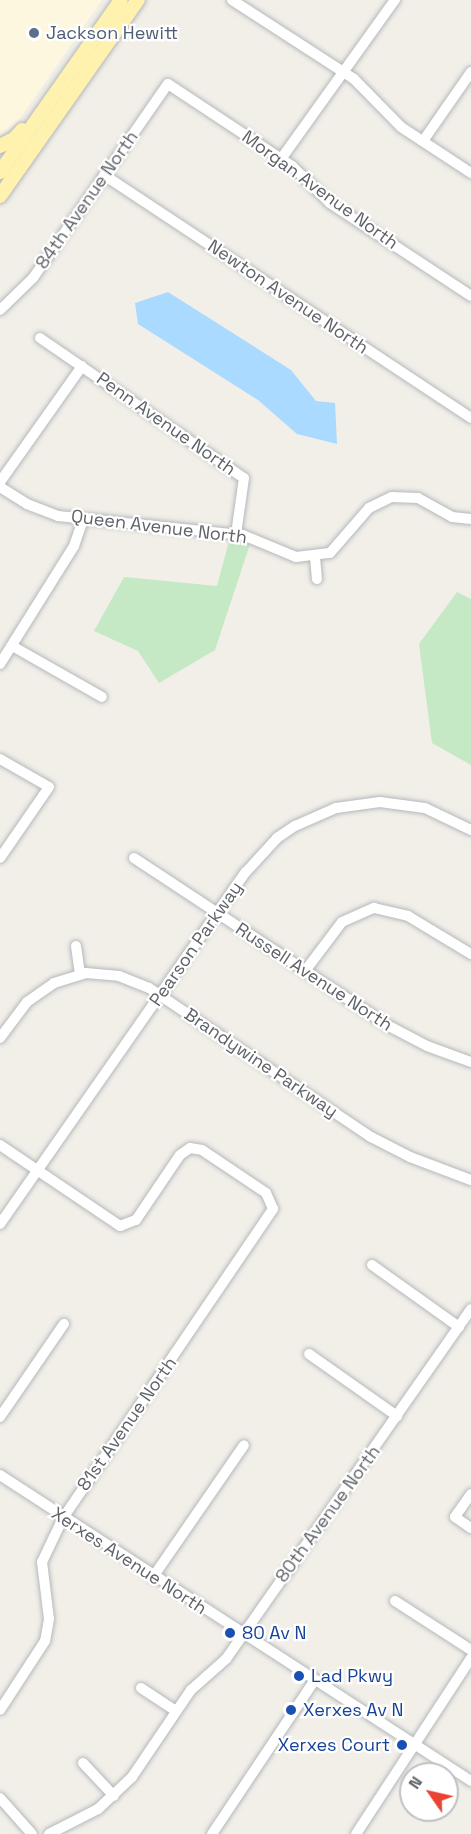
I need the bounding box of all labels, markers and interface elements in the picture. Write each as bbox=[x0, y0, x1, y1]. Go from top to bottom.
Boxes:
place label: Jackson Hewitt bbox=[46, 22, 178, 44]
marker: Jackson Hewitt bbox=[27, 26, 41, 40]
street label: Morgan Avenue North bbox=[238, 126, 402, 254]
street label: 84th Avenue North bbox=[31, 127, 143, 273]
street label: Newton Avenue North bbox=[204, 235, 372, 359]
street label: Penn Avenue North bbox=[92, 368, 240, 480]
street label: Queen Avenue North bbox=[70, 505, 248, 549]
street label: Pearson Parkway bbox=[145, 877, 247, 1011]
street label: Russell Avenue North bbox=[231, 918, 397, 1036]
street label: Brandywine Parkway bbox=[180, 1004, 342, 1122]
street label: 81st Avenue North bbox=[73, 1353, 181, 1495]
street label: 80th Avenue North bbox=[271, 1441, 385, 1587]
street label: Xerxes Avenue North bbox=[47, 1503, 211, 1619]
place label: 80 Av N bbox=[242, 1622, 307, 1644]
marker: 80 Av N bbox=[223, 1626, 237, 1640]
place label: Lad Pkwy bbox=[311, 1665, 393, 1687]
marker: Lad Pkwy bbox=[292, 1669, 306, 1683]
place label: Xerxes Av N bbox=[303, 1699, 404, 1721]
marker: Xerxes Av N bbox=[284, 1703, 298, 1717]
place label: Xerxes Court bbox=[278, 1734, 390, 1756]
marker: Xerxes Court bbox=[395, 1738, 409, 1752]
north arrow bbox=[399, 1762, 459, 1822]
text: N bbox=[404, 1772, 427, 1793]

